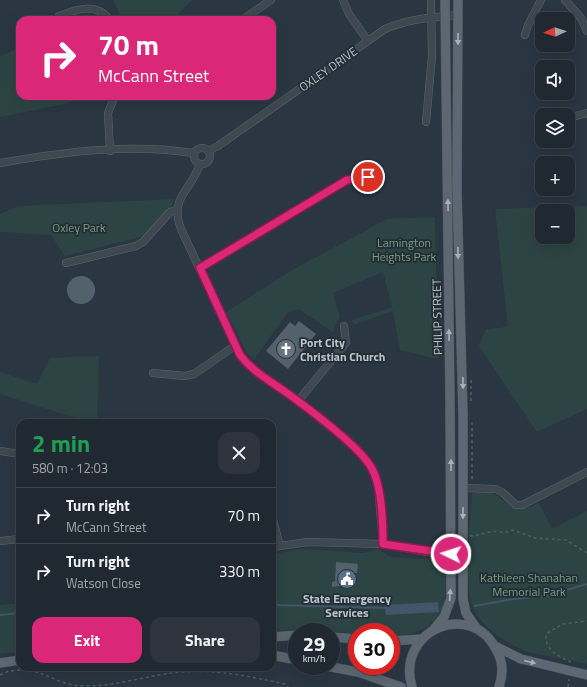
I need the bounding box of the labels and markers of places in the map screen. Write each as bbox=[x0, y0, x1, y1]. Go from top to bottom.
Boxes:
pin bbox=[351, 160, 385, 194]
place label: Port City Christian Church bbox=[300, 333, 386, 366]
church icon: Port City Christian Church bbox=[275, 338, 297, 360]
public building icon: State Emergency Services bbox=[336, 568, 358, 590]
place label: State Emergency Services bbox=[303, 589, 391, 622]

